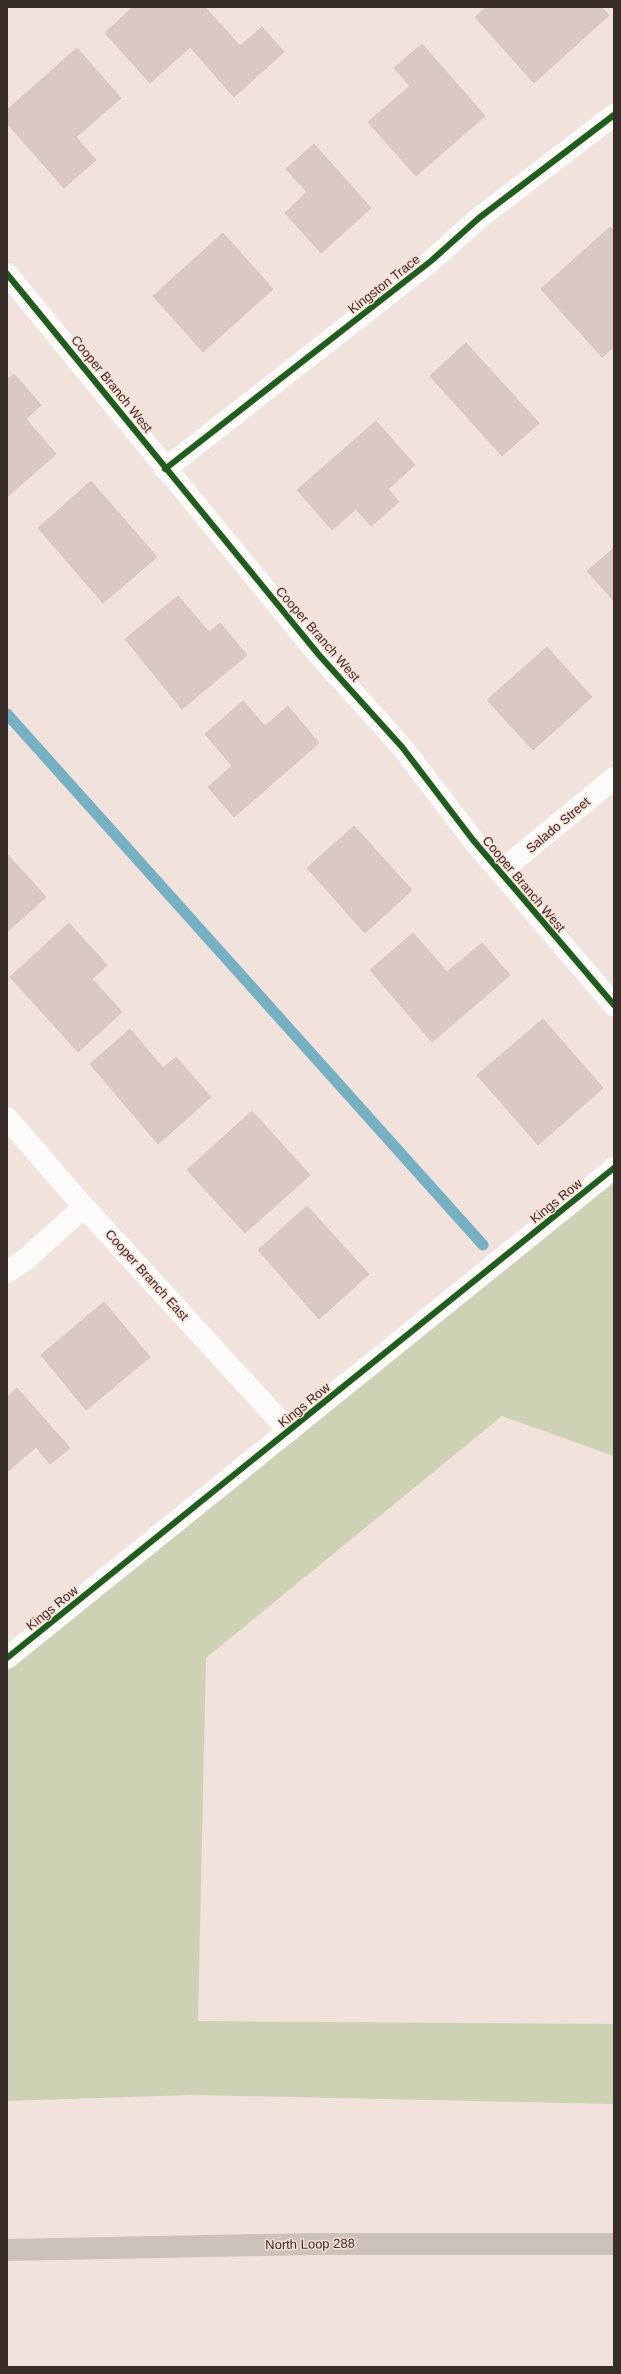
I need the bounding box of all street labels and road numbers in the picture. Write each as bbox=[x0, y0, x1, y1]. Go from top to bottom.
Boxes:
street label: Kingston Trace bbox=[345, 251, 423, 317]
street label: Cooper Branch West bbox=[68, 332, 156, 436]
street label: Cooper Branch West bbox=[273, 584, 363, 685]
street label: Salado Street bbox=[523, 794, 593, 856]
street label: Cooper Branch West bbox=[480, 833, 569, 935]
street label: Kings Row bbox=[527, 1175, 585, 1226]
street label: Cooper Branch East bbox=[102, 1226, 192, 1324]
street label: Kings Row bbox=[275, 1379, 333, 1430]
street label: Kings Row bbox=[23, 1582, 81, 1633]
street label: North Loop 288 bbox=[265, 2236, 355, 2252]

